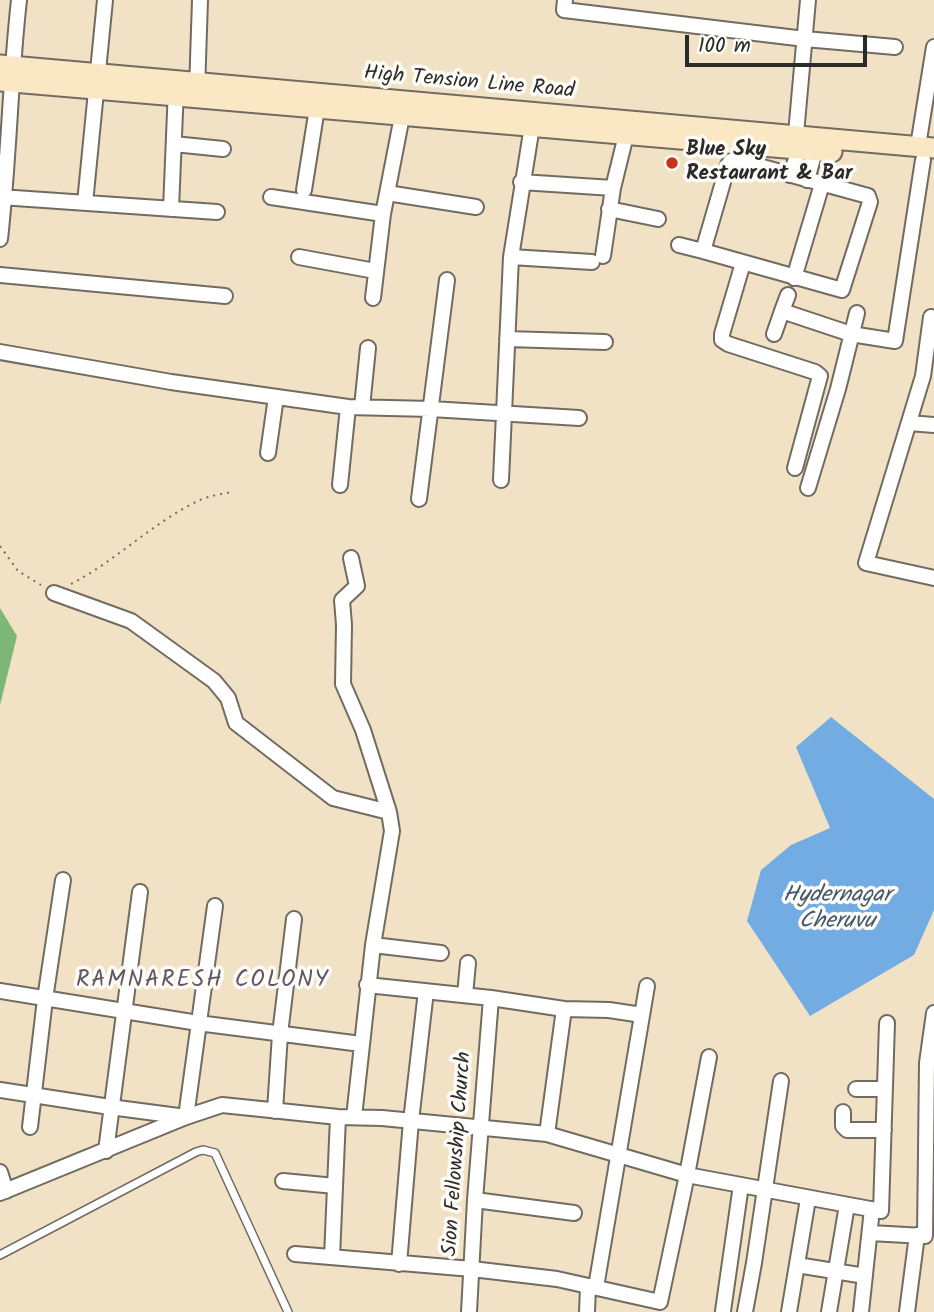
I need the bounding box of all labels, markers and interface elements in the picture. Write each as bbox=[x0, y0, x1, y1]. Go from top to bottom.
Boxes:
scale bar bbox=[689, 21, 871, 65]
text: 100 m bbox=[698, 30, 751, 63]
street label: High Tension Line Road bbox=[363, 62, 575, 106]
place label: Blue Sky Restaurant & Bar bbox=[686, 138, 853, 188]
marker: Blue Sky Restaurant & Bar bbox=[664, 155, 680, 171]
water label: Hydernagar Cheruvu bbox=[783, 883, 891, 937]
district label: RAMNARESH COLONY bbox=[78, 968, 328, 996]
street label: Sion Fellowship Church bbox=[439, 1051, 479, 1257]

